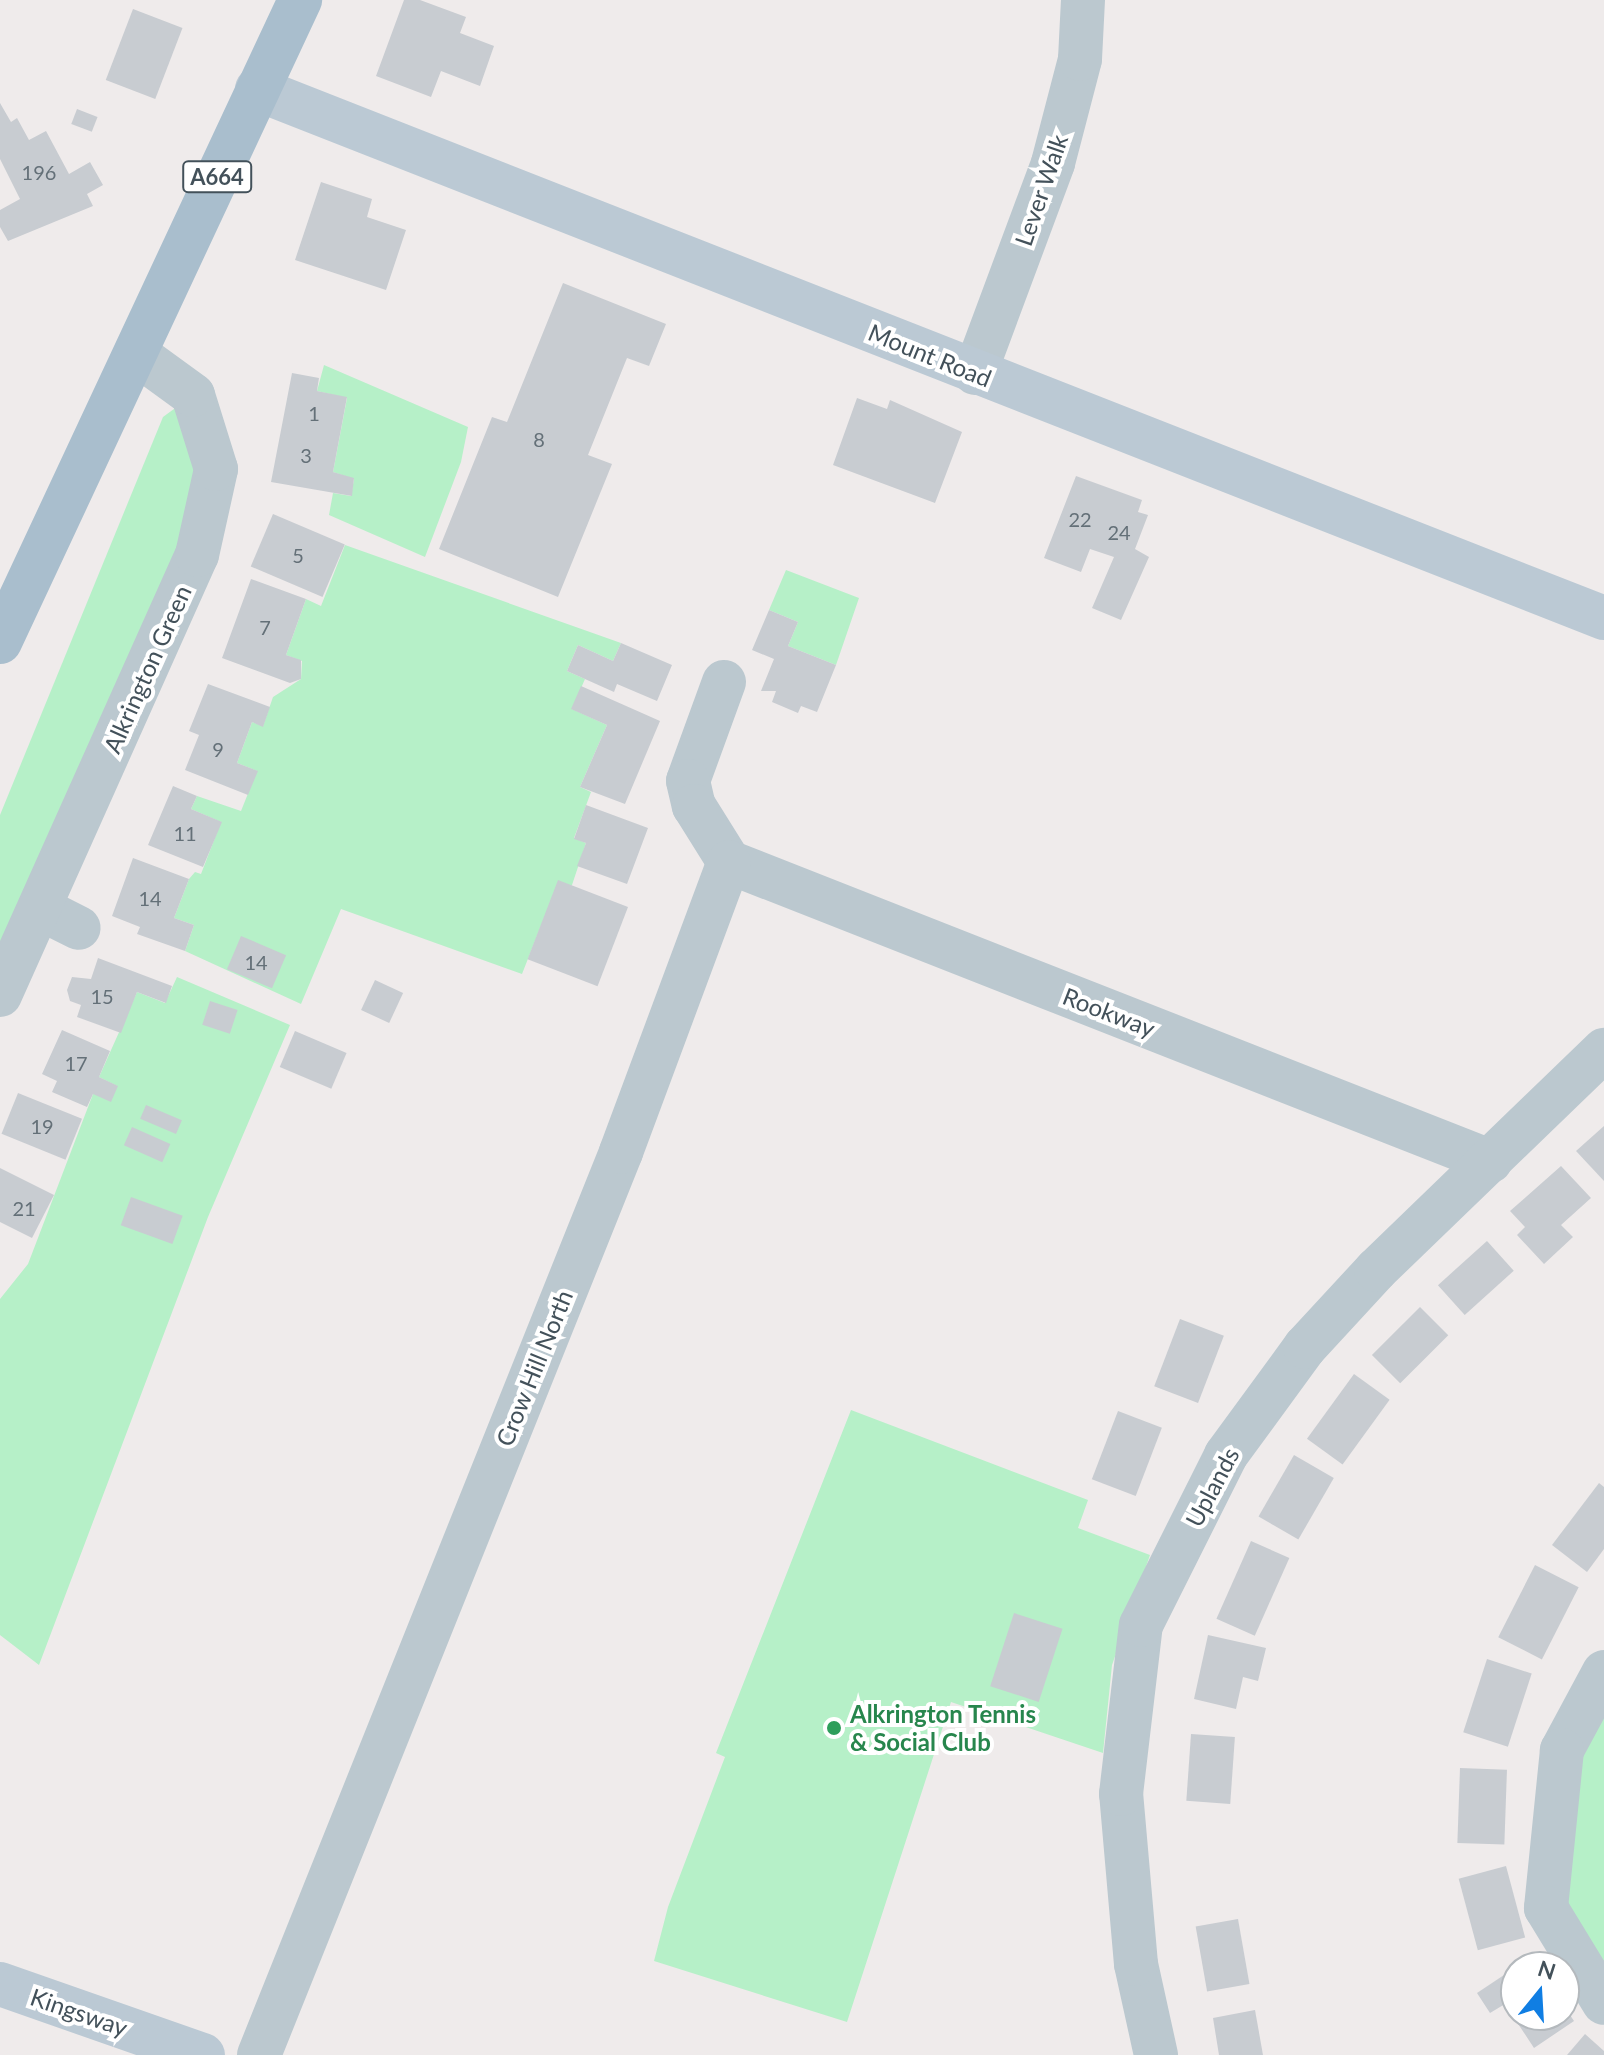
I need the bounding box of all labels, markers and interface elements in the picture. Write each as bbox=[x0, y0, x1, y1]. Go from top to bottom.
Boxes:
street label: Lever Walk bbox=[1008, 130, 1074, 250]
road number: A664 bbox=[181, 159, 253, 195]
house number: 196 bbox=[22, 160, 56, 184]
street label: Mount Road bbox=[864, 317, 996, 393]
house number: 1 bbox=[308, 401, 320, 425]
house number: 8 bbox=[533, 427, 545, 451]
house number: 3 bbox=[300, 443, 312, 467]
house number: 22 bbox=[1068, 507, 1092, 531]
house number: 24 bbox=[1107, 520, 1131, 544]
house number: 5 bbox=[292, 543, 304, 567]
street label: Alkrington Green bbox=[97, 581, 197, 757]
house number: 7 bbox=[259, 615, 271, 639]
house number: 9 bbox=[212, 737, 224, 761]
house number: 11 bbox=[173, 821, 197, 845]
house number: 14 bbox=[138, 886, 162, 910]
house number: 14 bbox=[244, 950, 268, 974]
street label: Rookway bbox=[1059, 981, 1159, 1043]
house number: 15 bbox=[90, 984, 114, 1008]
house number: 17 bbox=[64, 1051, 88, 1075]
house number: 19 bbox=[30, 1114, 54, 1138]
house number: 21 bbox=[12, 1196, 36, 1220]
street label: Crow Hill North bbox=[490, 1286, 578, 1450]
street label: Uplands bbox=[1179, 1442, 1245, 1532]
place label: Alkrington Tennis & Social Club bbox=[850, 1700, 1037, 1756]
marker: Alkrington Tennis & Social Club bbox=[825, 1719, 843, 1737]
north arrow bbox=[1500, 1951, 1580, 2031]
text: N bbox=[1535, 1954, 1559, 1985]
street label: Kingsway bbox=[27, 1982, 131, 2042]

